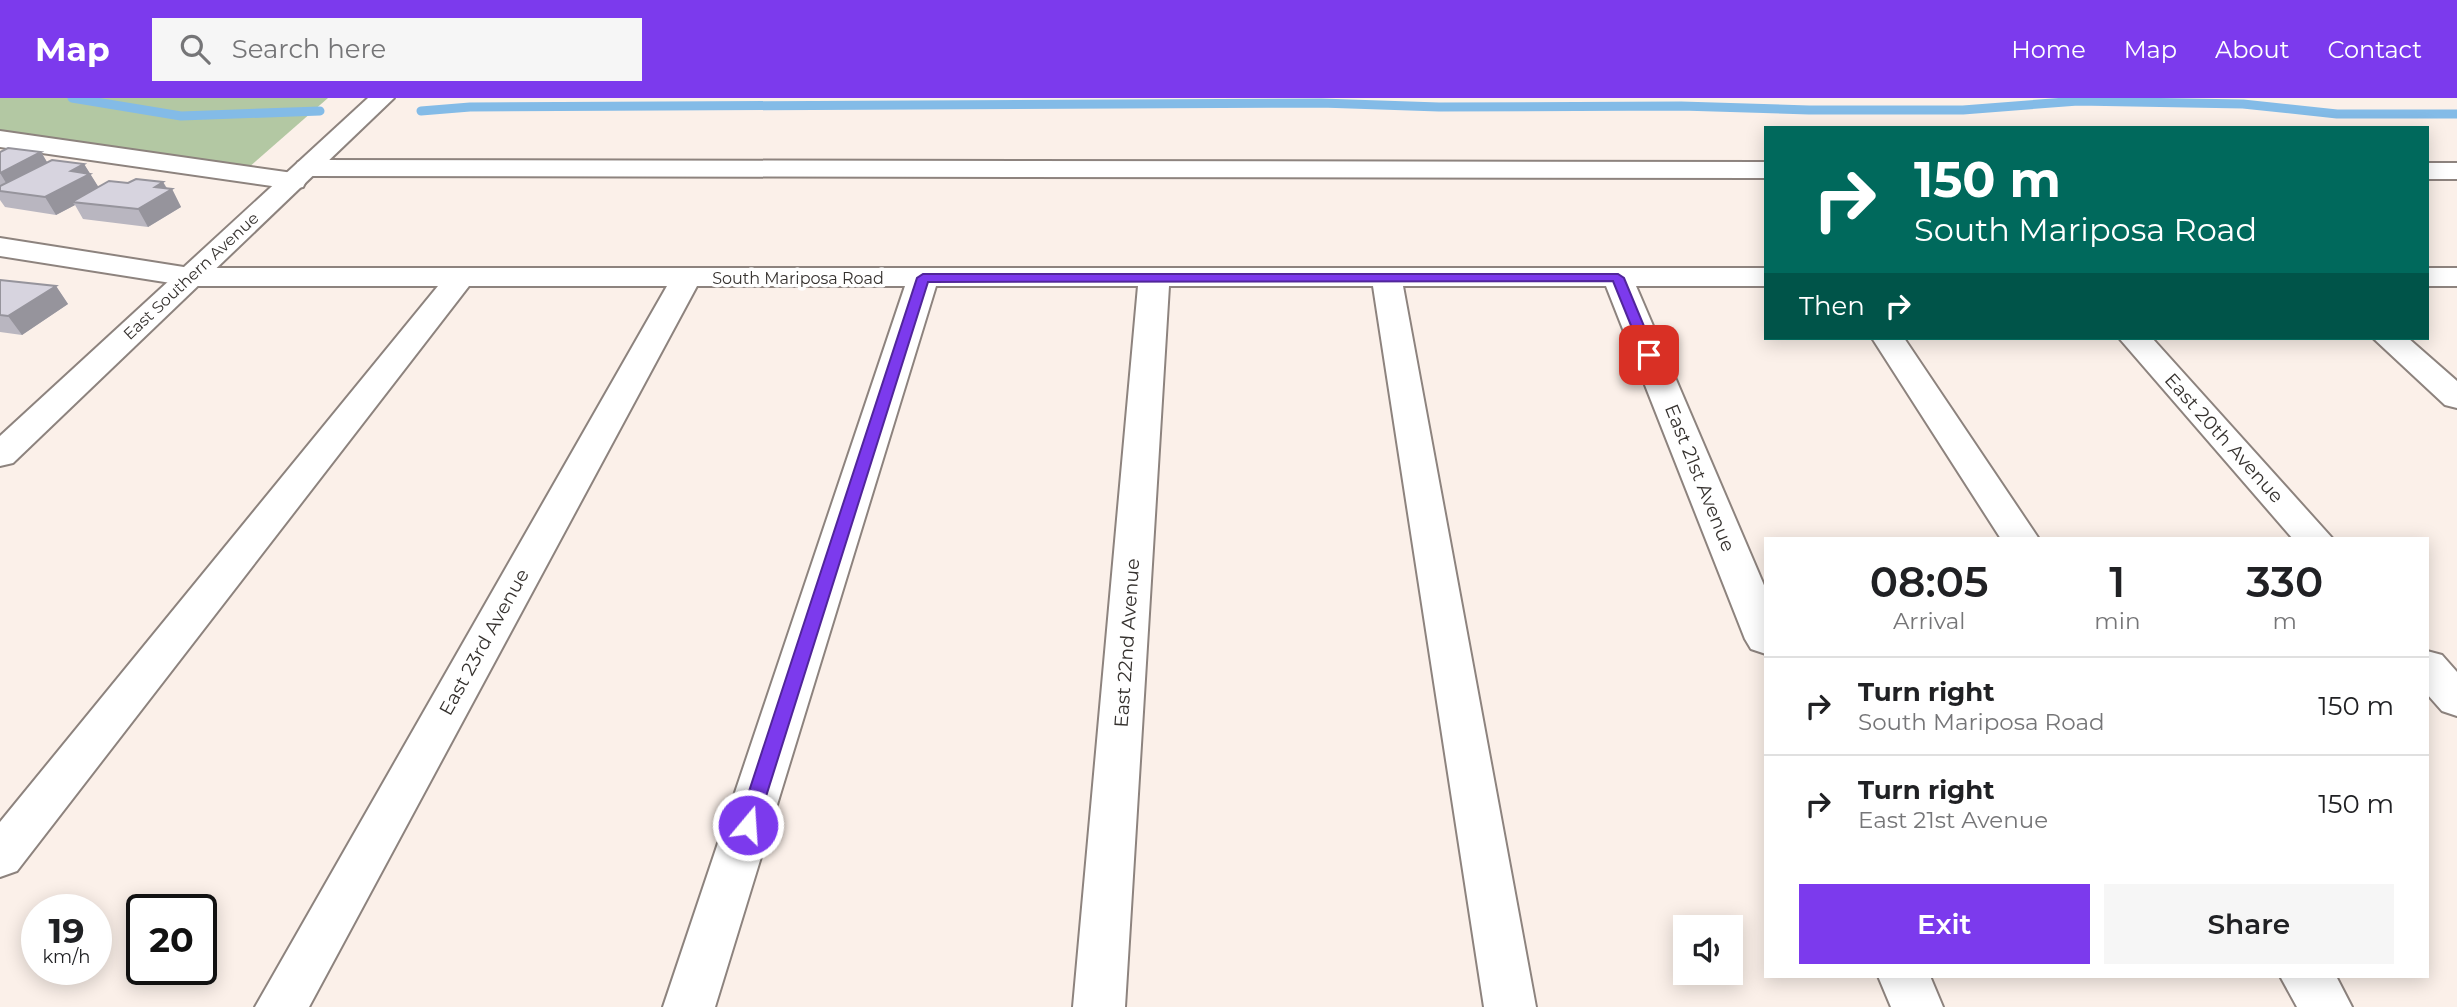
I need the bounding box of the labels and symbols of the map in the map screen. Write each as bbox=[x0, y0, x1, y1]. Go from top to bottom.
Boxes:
street label: East Southern Avenue bbox=[119, 208, 263, 344]
street label: South Mariposa Road bbox=[712, 269, 884, 288]
pin bbox=[1619, 325, 1679, 385]
street label: East 20th Avenue bbox=[2160, 368, 2288, 508]
street label: East 21st Avenue bbox=[1660, 401, 1740, 555]
street label: East 22nd Avenue bbox=[1110, 558, 1144, 728]
street label: East 23rd Avenue bbox=[434, 565, 534, 719]
position arrow bbox=[711, 788, 785, 862]
speed limit sign: 20 bbox=[126, 894, 217, 985]

